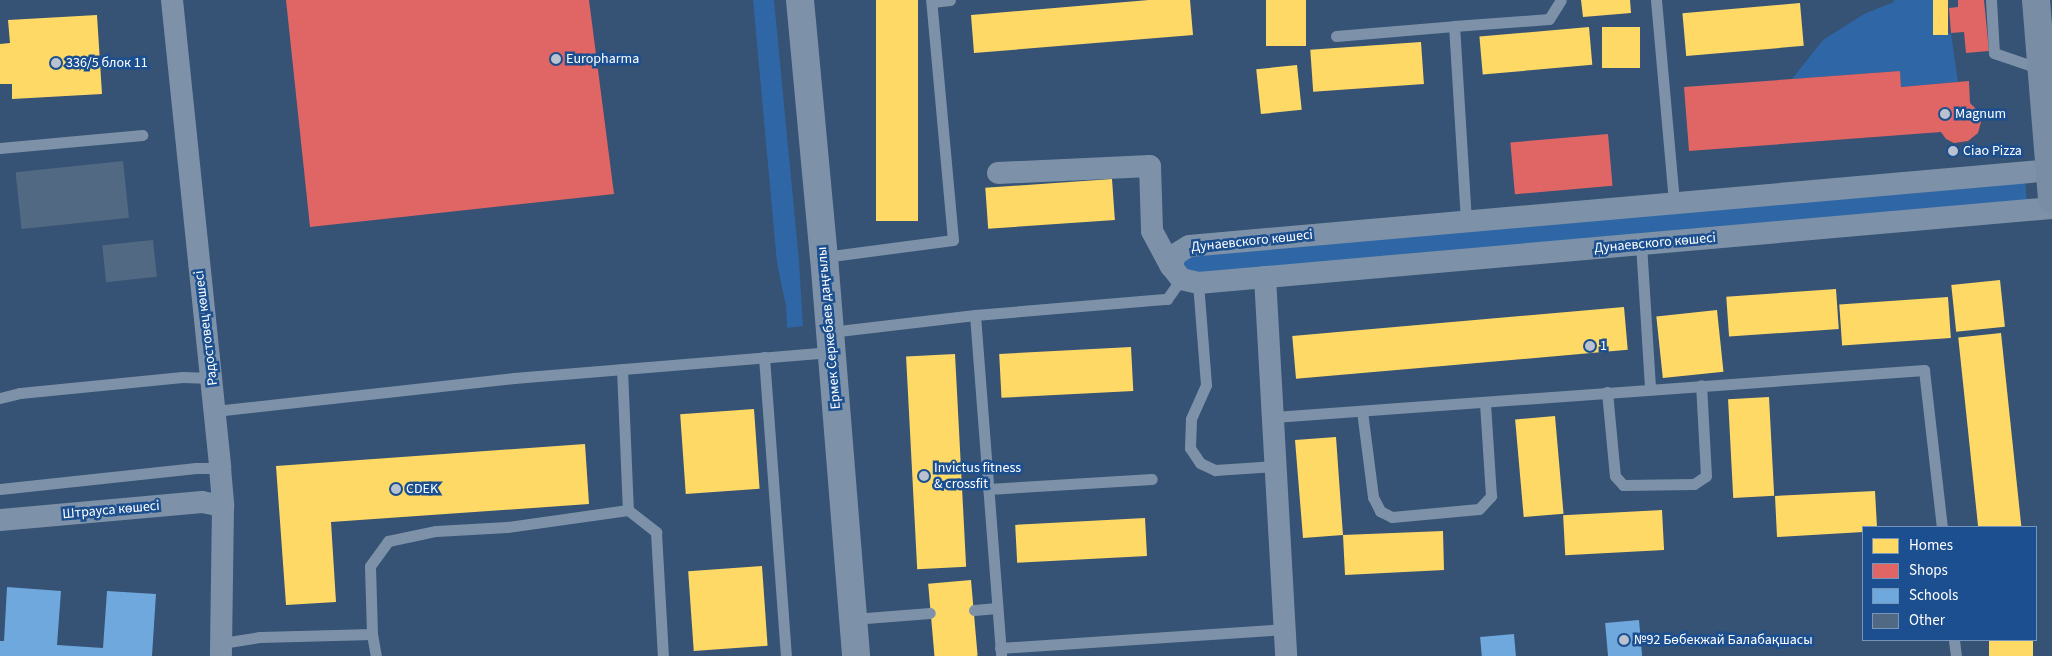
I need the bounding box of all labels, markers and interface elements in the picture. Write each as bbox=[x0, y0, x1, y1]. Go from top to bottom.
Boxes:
place label: Europharma bbox=[566, 51, 639, 67]
marker: Europharma bbox=[550, 53, 562, 65]
place label: 336/5 блок 11 bbox=[66, 55, 148, 71]
marker: 336/5 блок 11 bbox=[50, 57, 62, 69]
place label: Magnum bbox=[1955, 106, 2006, 122]
marker: Magnum bbox=[1939, 108, 1951, 120]
place label: Ciao Pizza bbox=[1963, 143, 2022, 159]
marker: Ciao Pizza bbox=[1947, 145, 1959, 157]
street label: Дунаевского көшесі bbox=[1190, 226, 1314, 256]
street label: Дунаевского көшесі bbox=[1593, 229, 1717, 257]
street label: Ермек Серкебаев даңғылы bbox=[814, 246, 844, 410]
street label: Радостовец көшесі bbox=[191, 270, 221, 386]
place label: 1 bbox=[1600, 338, 1607, 354]
marker: 1 bbox=[1584, 340, 1596, 352]
place label: Invictus fitness & crossfit bbox=[934, 460, 1021, 492]
marker: Invictus fitness & crossfit bbox=[918, 470, 930, 482]
place label: CDEK bbox=[406, 481, 438, 497]
marker: CDEK bbox=[390, 483, 402, 495]
street label: Штрауса көшесі bbox=[62, 497, 160, 523]
legend bbox=[1862, 526, 2037, 641]
text: Homes bbox=[1909, 535, 1953, 556]
text: Shops bbox=[1909, 560, 1948, 581]
text: Schools bbox=[1909, 585, 1958, 606]
text: Other bbox=[1909, 610, 1945, 631]
place label: №92 Бөбекжай Балабақшасы bbox=[1634, 632, 1813, 648]
marker: №92 Бөбекжай Балабақшасы bbox=[1618, 634, 1630, 646]

